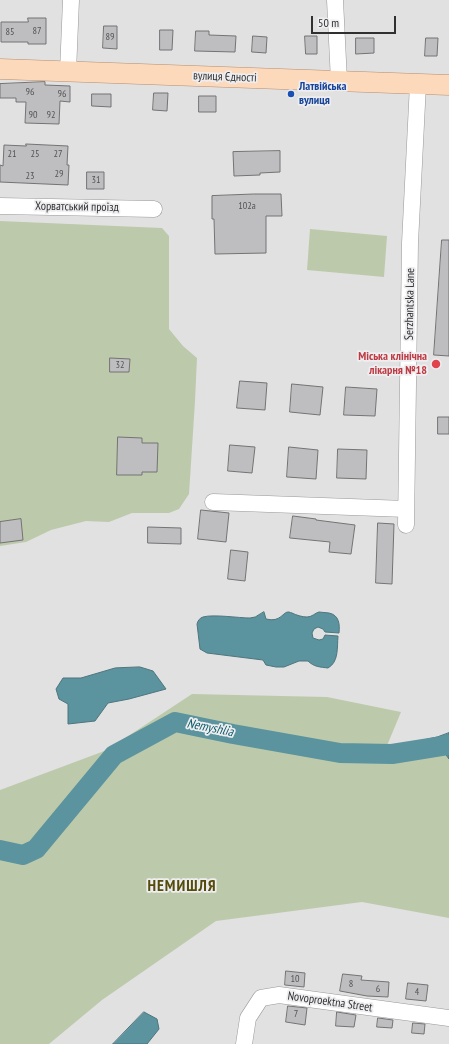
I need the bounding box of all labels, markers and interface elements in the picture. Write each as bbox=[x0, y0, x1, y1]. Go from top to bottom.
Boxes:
scale bar bbox=[313, 8, 398, 34]
text: 50 m bbox=[318, 15, 339, 30]
house number: 87 bbox=[33, 25, 41, 37]
house number: 85 bbox=[6, 26, 14, 38]
house number: 89 bbox=[106, 31, 114, 43]
street label: вулиця Єдності bbox=[193, 69, 257, 85]
place label: Латвійська вулиця bbox=[299, 80, 346, 108]
house number: 96 bbox=[26, 86, 34, 98]
house number: 96 bbox=[58, 88, 66, 100]
marker: Латвійська вулиця bbox=[286, 89, 296, 99]
house number: 90 bbox=[29, 109, 37, 121]
house number: 92 bbox=[47, 109, 55, 121]
house number: 21 bbox=[8, 148, 16, 160]
house number: 25 bbox=[31, 148, 39, 160]
house number: 27 bbox=[54, 148, 62, 160]
house number: 29 bbox=[55, 168, 63, 180]
house number: 23 bbox=[26, 170, 34, 182]
house number: 31 bbox=[92, 174, 100, 186]
street label: Хорватський проїзд bbox=[35, 199, 119, 215]
house number: 102а bbox=[238, 200, 256, 212]
street label: Serzhantska Lane bbox=[402, 268, 418, 340]
place label: Міська клінічна лікарня №18 bbox=[358, 350, 427, 378]
marker: Міська клінічна лікарня №18 bbox=[430, 358, 442, 370]
house number: 32 bbox=[116, 359, 124, 371]
water label: Nemyshlia bbox=[186, 716, 234, 740]
district label: НЕМИШЛЯ bbox=[147, 876, 217, 896]
house number: 10 bbox=[291, 973, 299, 985]
house number: 8 bbox=[349, 978, 353, 990]
house number: 6 bbox=[376, 983, 380, 995]
house number: 4 bbox=[415, 986, 419, 998]
street label: Novoproektna Street bbox=[287, 989, 373, 1015]
house number: 7 bbox=[294, 1008, 298, 1020]

